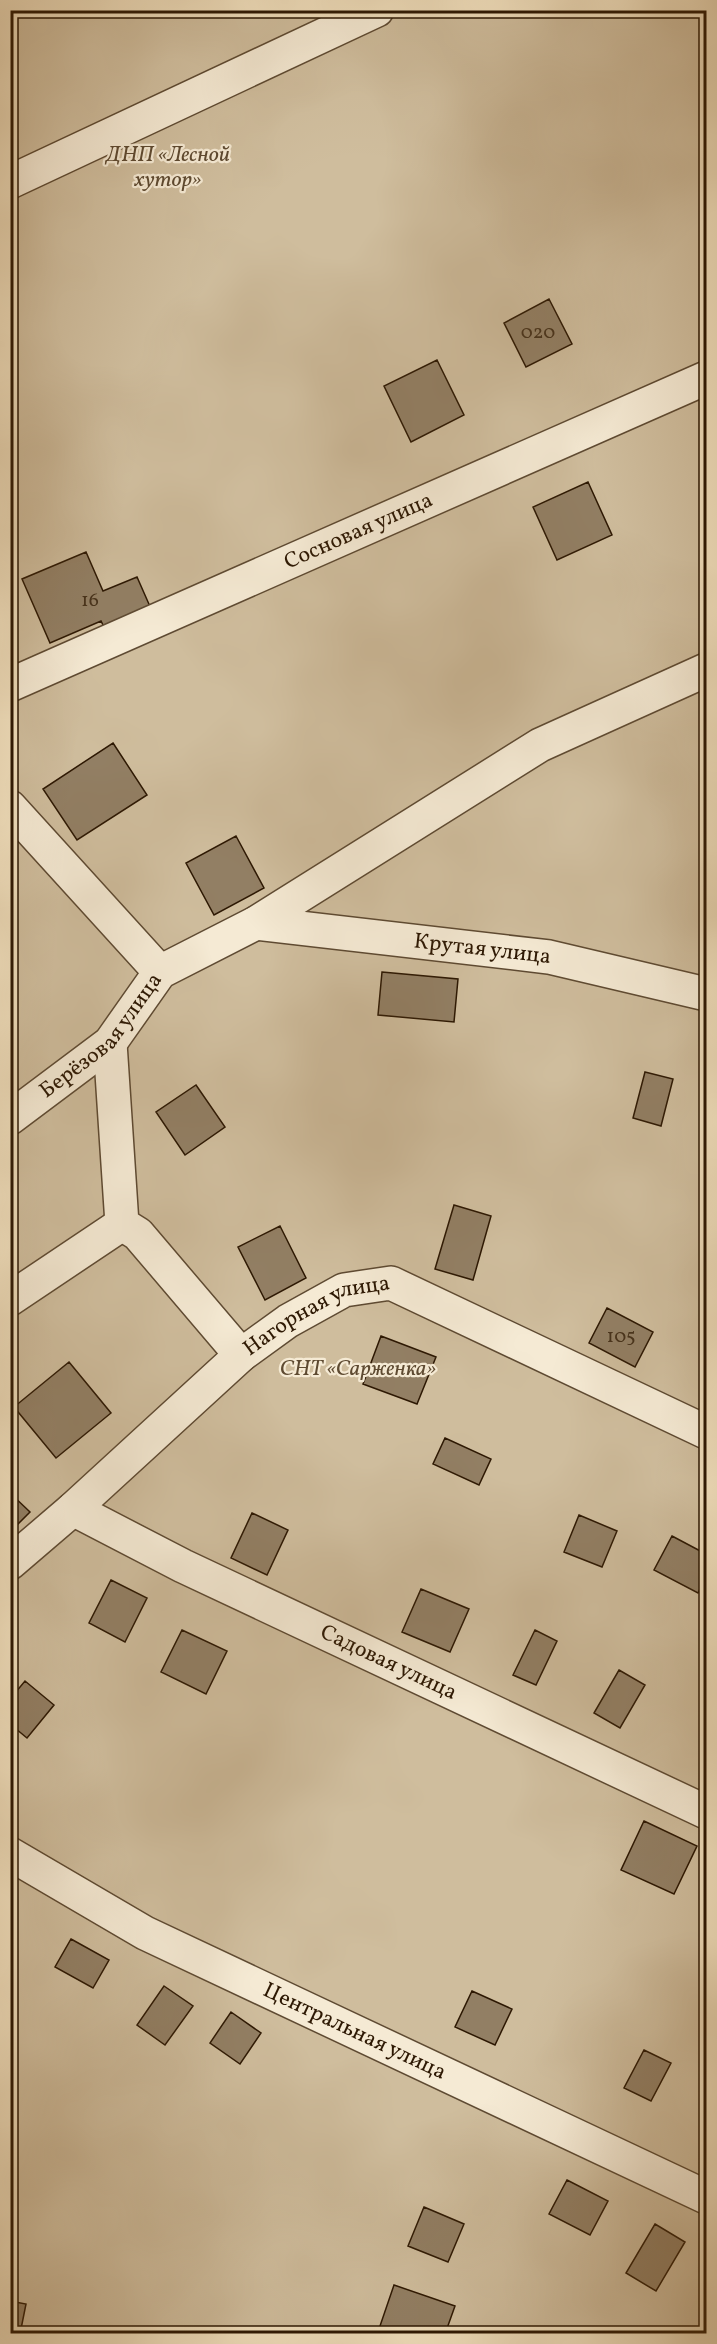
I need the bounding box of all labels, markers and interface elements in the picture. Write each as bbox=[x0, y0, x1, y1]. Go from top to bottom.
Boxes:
park label: ДНП «Лесной хутор» bbox=[104, 140, 230, 196]
house number: 020 bbox=[521, 319, 555, 347]
street label: Сосновая улица bbox=[279, 485, 438, 578]
house number: 16 bbox=[81, 587, 99, 615]
street label: Крутая улица bbox=[412, 926, 553, 973]
street label: Берёзовая улица bbox=[33, 967, 170, 1106]
street label: Нагорная улица bbox=[237, 1268, 392, 1364]
house number: 105 bbox=[606, 1323, 636, 1351]
park label: СНТ «Сарженка» bbox=[280, 1354, 436, 1385]
street label: Садовая улица bbox=[315, 1617, 462, 1708]
street label: Центральная улица bbox=[258, 1975, 451, 2088]

